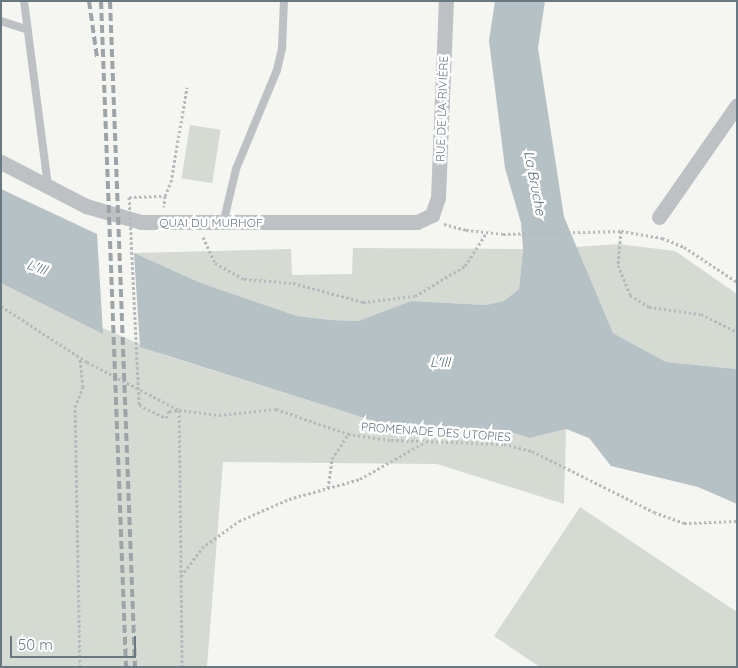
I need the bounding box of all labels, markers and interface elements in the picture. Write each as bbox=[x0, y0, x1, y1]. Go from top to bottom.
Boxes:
street label: RUE DE LA RIVIÈRE bbox=[433, 56, 451, 162]
water label: La Bruche bbox=[521, 149, 549, 217]
street label: QUAI DU MURHOF bbox=[159, 216, 263, 230]
water label: L'Ill bbox=[25, 256, 49, 278]
water label: L'Ill bbox=[430, 353, 450, 371]
street label: PROMENADE DES UTOPIES bbox=[361, 420, 511, 444]
scale bar bbox=[12, 626, 139, 658]
text: 50 m bbox=[18, 635, 53, 654]

